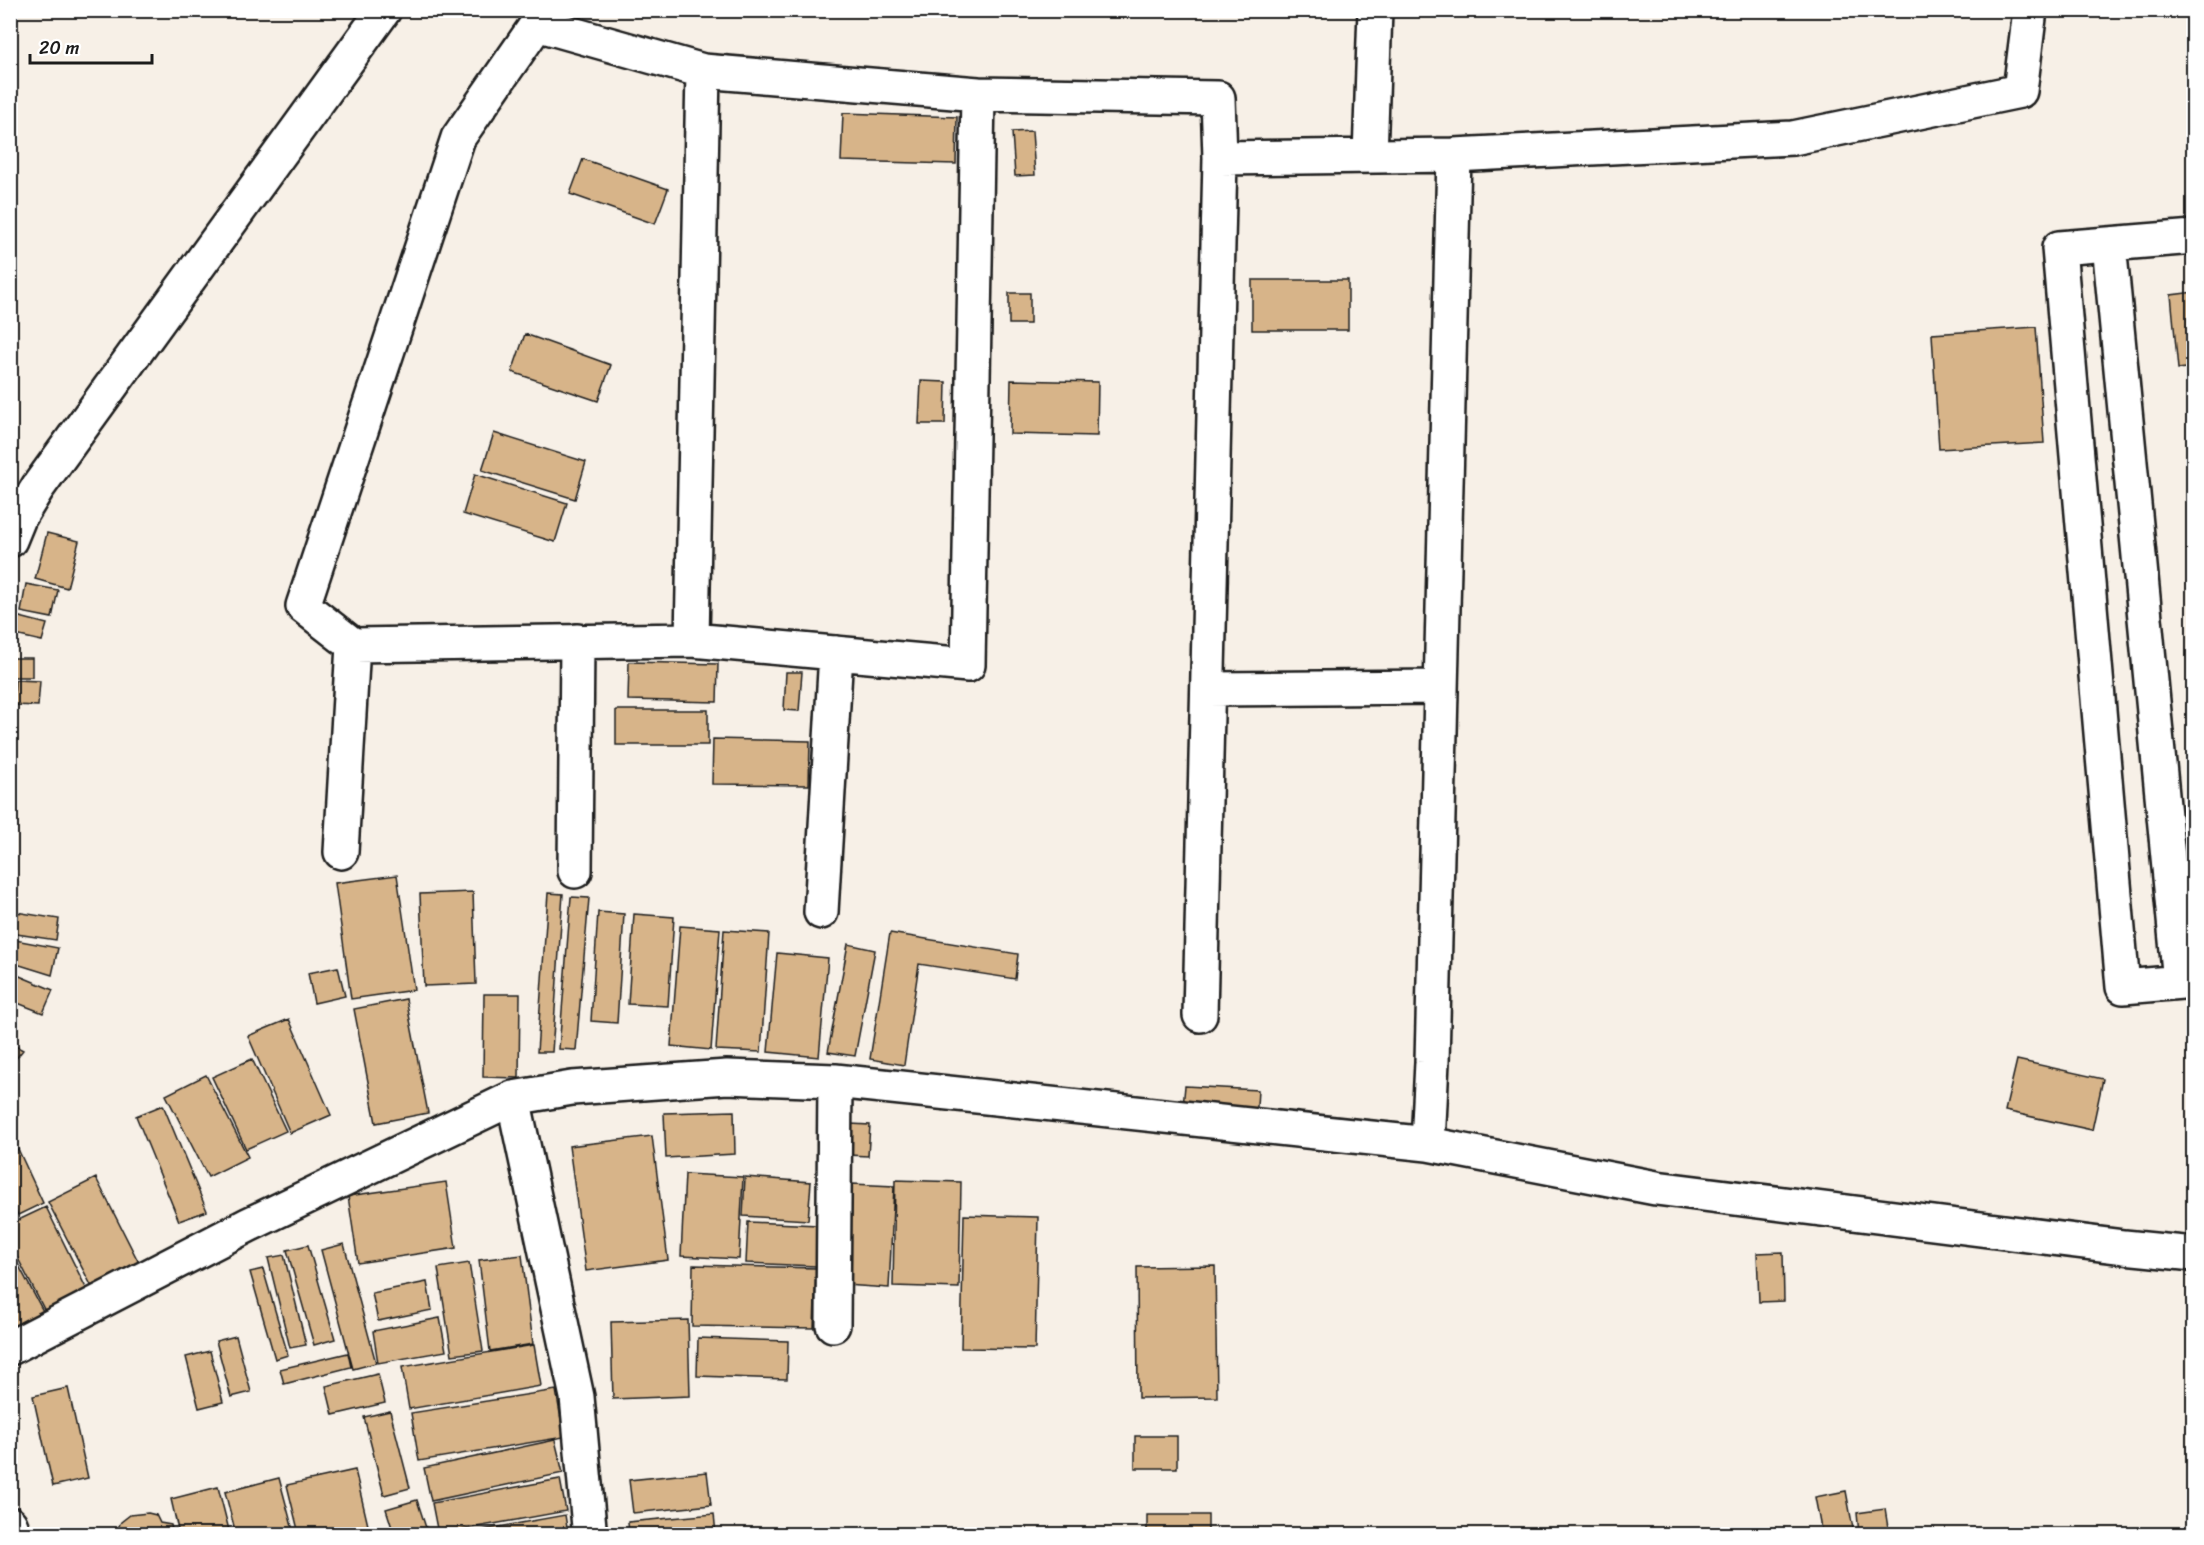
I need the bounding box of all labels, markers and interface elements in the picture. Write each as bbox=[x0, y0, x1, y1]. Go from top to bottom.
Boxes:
scale bar bbox=[30, 27, 152, 65]
text: 20 m bbox=[39, 32, 79, 64]

